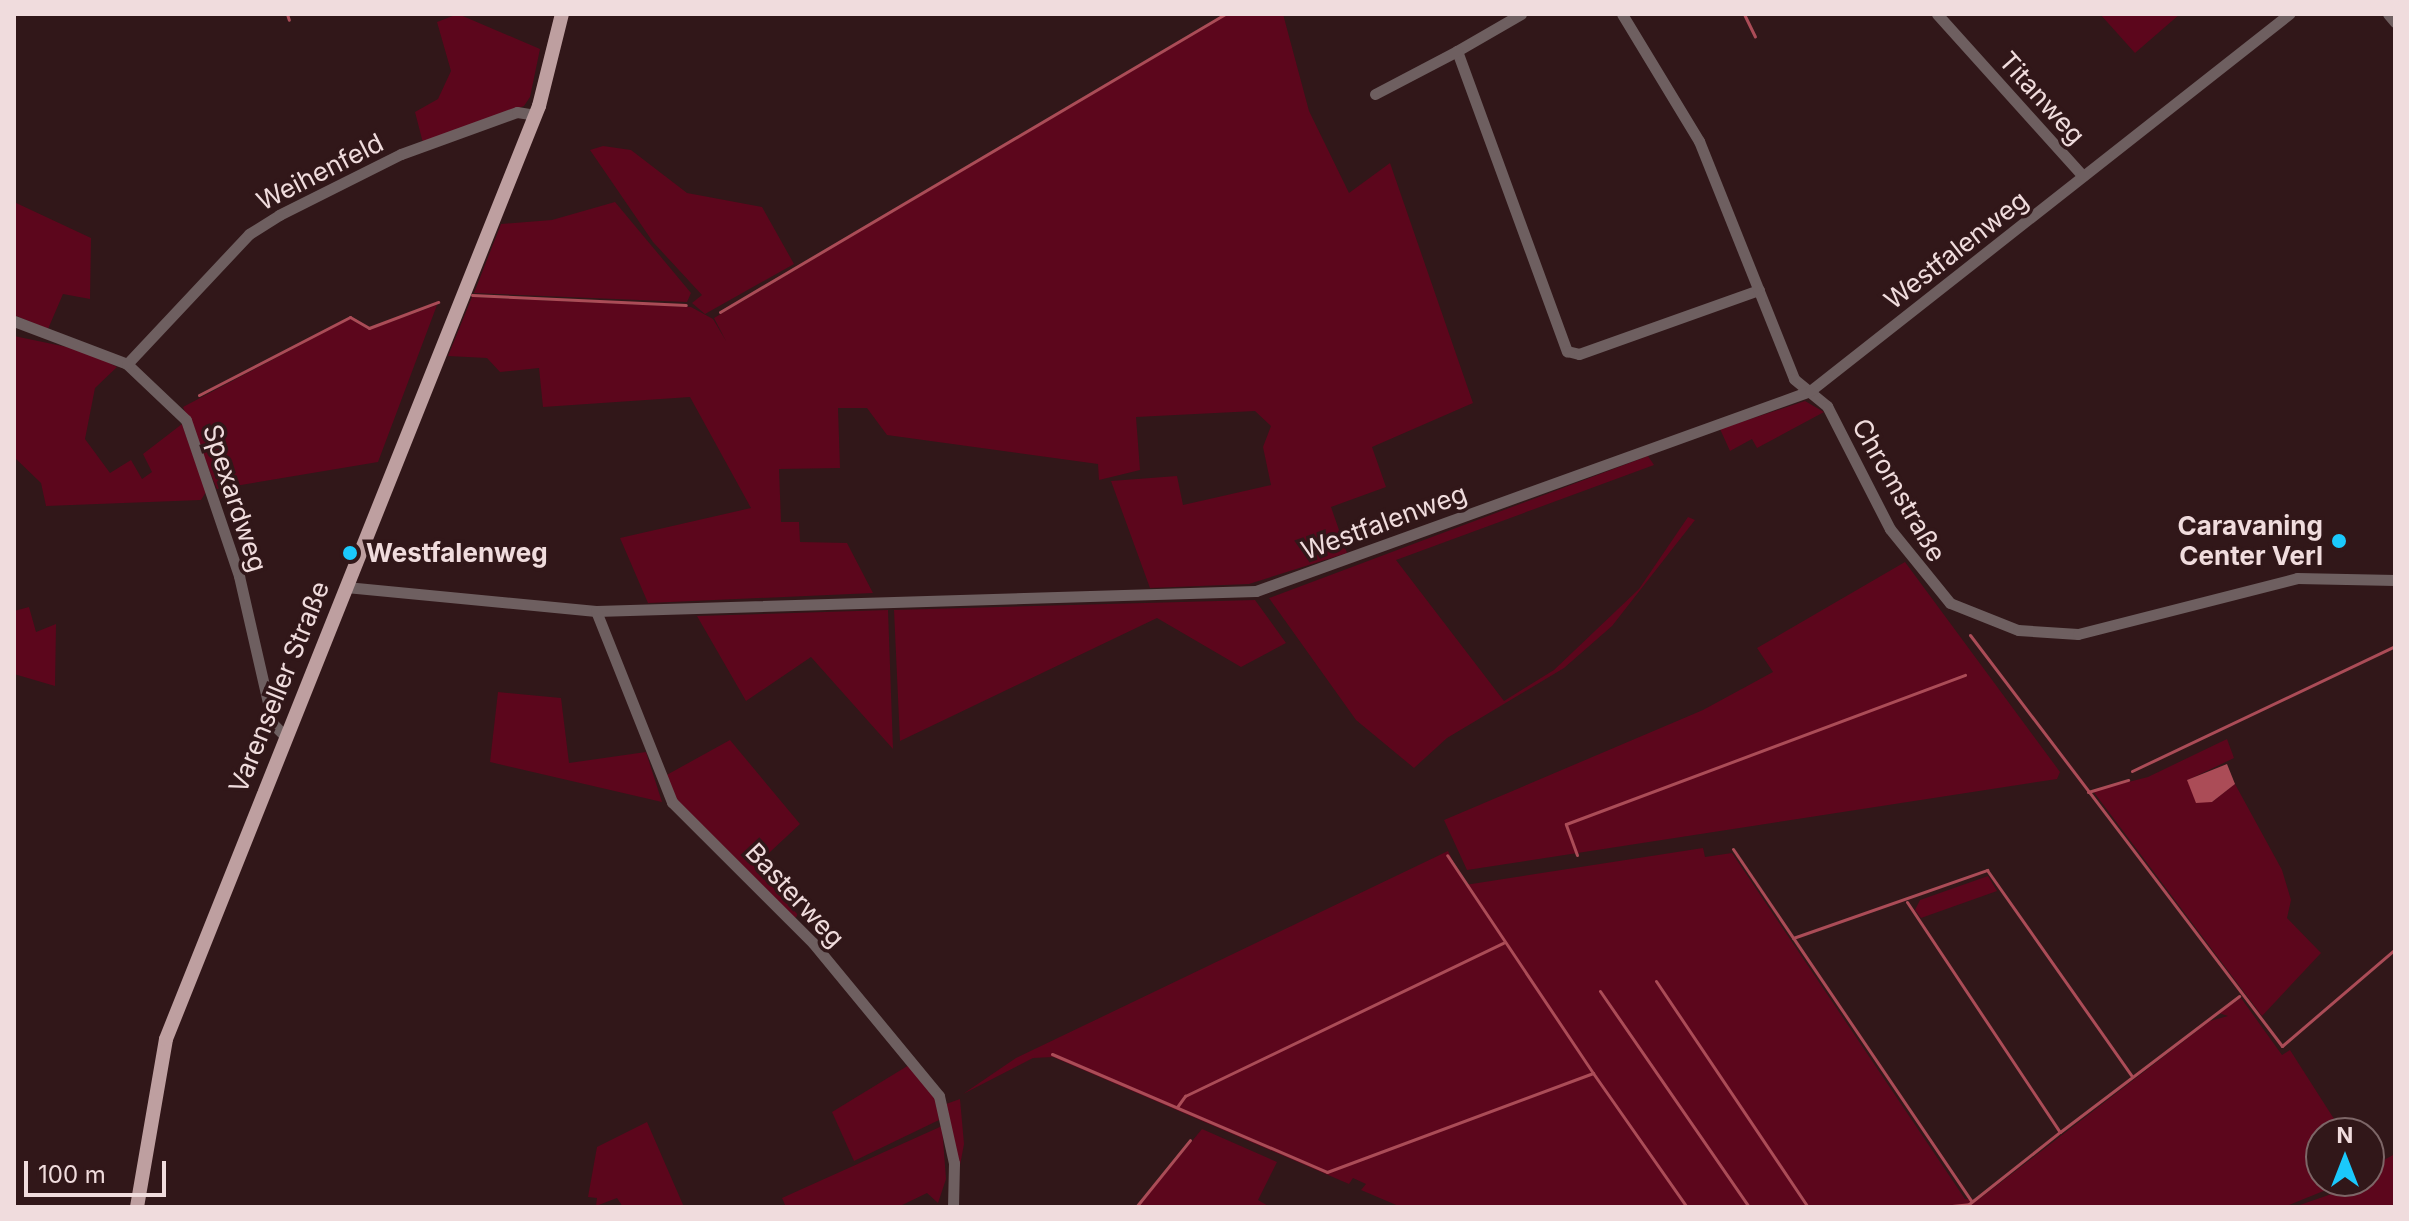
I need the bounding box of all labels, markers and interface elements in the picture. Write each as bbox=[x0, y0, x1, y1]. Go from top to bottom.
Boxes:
street label: Titanweg bbox=[1992, 45, 2092, 151]
street label: Weihenfeld bbox=[251, 127, 389, 217]
street label: Westfalenweg bbox=[1878, 184, 2034, 316]
street label: Chromstraße bbox=[1846, 413, 1952, 567]
street label: Spexardweg bbox=[196, 420, 274, 576]
street label: Westfalenweg bbox=[1297, 478, 1471, 566]
place label: Caravaning Center Verl bbox=[2178, 510, 2323, 572]
marker: Caravaning Center Verl bbox=[2330, 532, 2348, 550]
place label: Westfalenweg bbox=[366, 537, 548, 569]
marker: Westfalenweg bbox=[341, 544, 359, 562]
street label: Varenseller Straße bbox=[222, 577, 336, 797]
street label: Basterweg bbox=[739, 837, 851, 953]
north arrow bbox=[2305, 1117, 2385, 1197]
text: N bbox=[2337, 1122, 2353, 1148]
scale bar bbox=[28, 1145, 170, 1195]
text: 100 m bbox=[38, 1160, 106, 1189]

